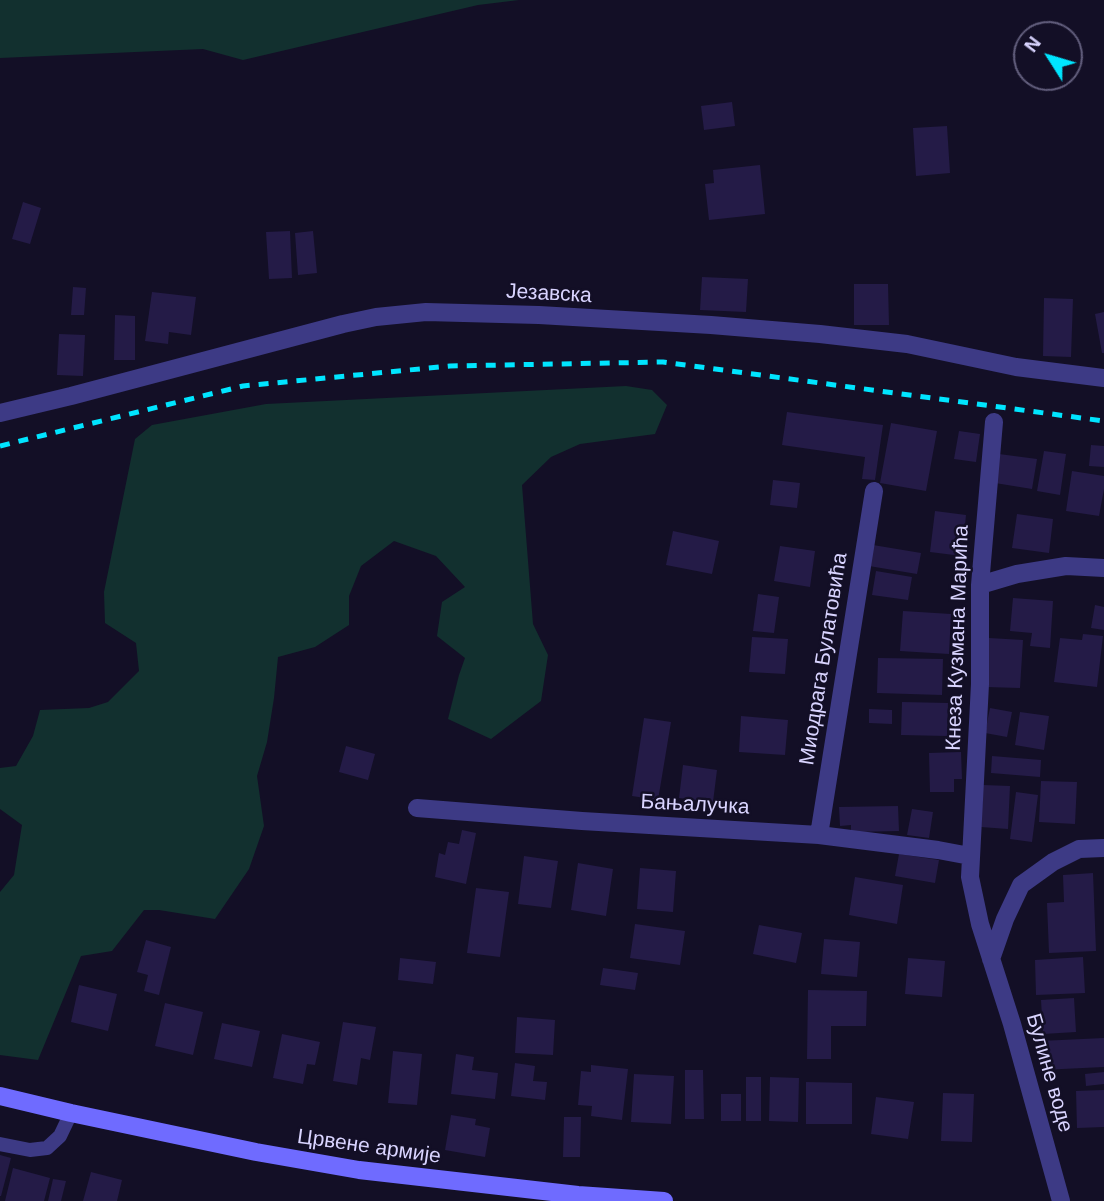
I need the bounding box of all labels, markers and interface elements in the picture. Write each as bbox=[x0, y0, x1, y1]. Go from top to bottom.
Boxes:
north arrow bbox=[1013, 21, 1083, 91]
text: N bbox=[1020, 32, 1045, 56]
street label: Језавска bbox=[506, 279, 592, 309]
street label: Кнеза Кузмана Марића bbox=[941, 525, 975, 751]
street label: Миодрага Булатовића bbox=[795, 551, 853, 767]
street label: Бањалучка bbox=[640, 790, 750, 820]
street label: Булине воде bbox=[1020, 1011, 1078, 1135]
street label: Црвене армије bbox=[296, 1124, 442, 1170]

